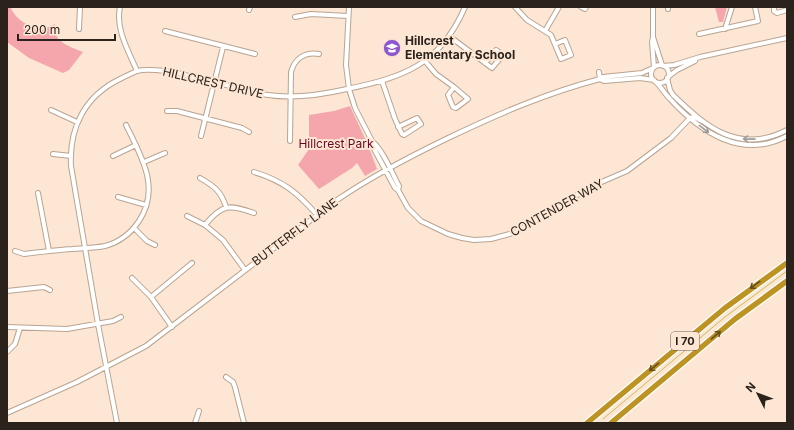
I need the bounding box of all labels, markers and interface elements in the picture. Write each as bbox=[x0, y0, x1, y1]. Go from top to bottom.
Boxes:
scale bar bbox=[18, 16, 115, 42]
text: 200 m bbox=[24, 22, 60, 37]
place label: Hillcrest Elementary School bbox=[405, 33, 515, 62]
school or university icon: Hillcrest Elementary School bbox=[382, 38, 402, 58]
street label: HILLCREST DRIVE bbox=[161, 64, 265, 101]
one-way arrow bbox=[698, 125, 709, 133]
one-way arrow bbox=[743, 135, 756, 143]
park label: Hillcrest Park bbox=[298, 136, 374, 151]
street label: CONTENDER WAY bbox=[507, 176, 606, 239]
street label: BUTTERFLY LANE bbox=[249, 194, 341, 269]
one-way arrow bbox=[750, 281, 761, 289]
one-way arrow bbox=[710, 331, 721, 339]
road number: I 70 bbox=[671, 332, 699, 350]
one-way arrow bbox=[649, 362, 659, 372]
north arrow bbox=[738, 374, 778, 414]
text: N bbox=[743, 380, 759, 395]

